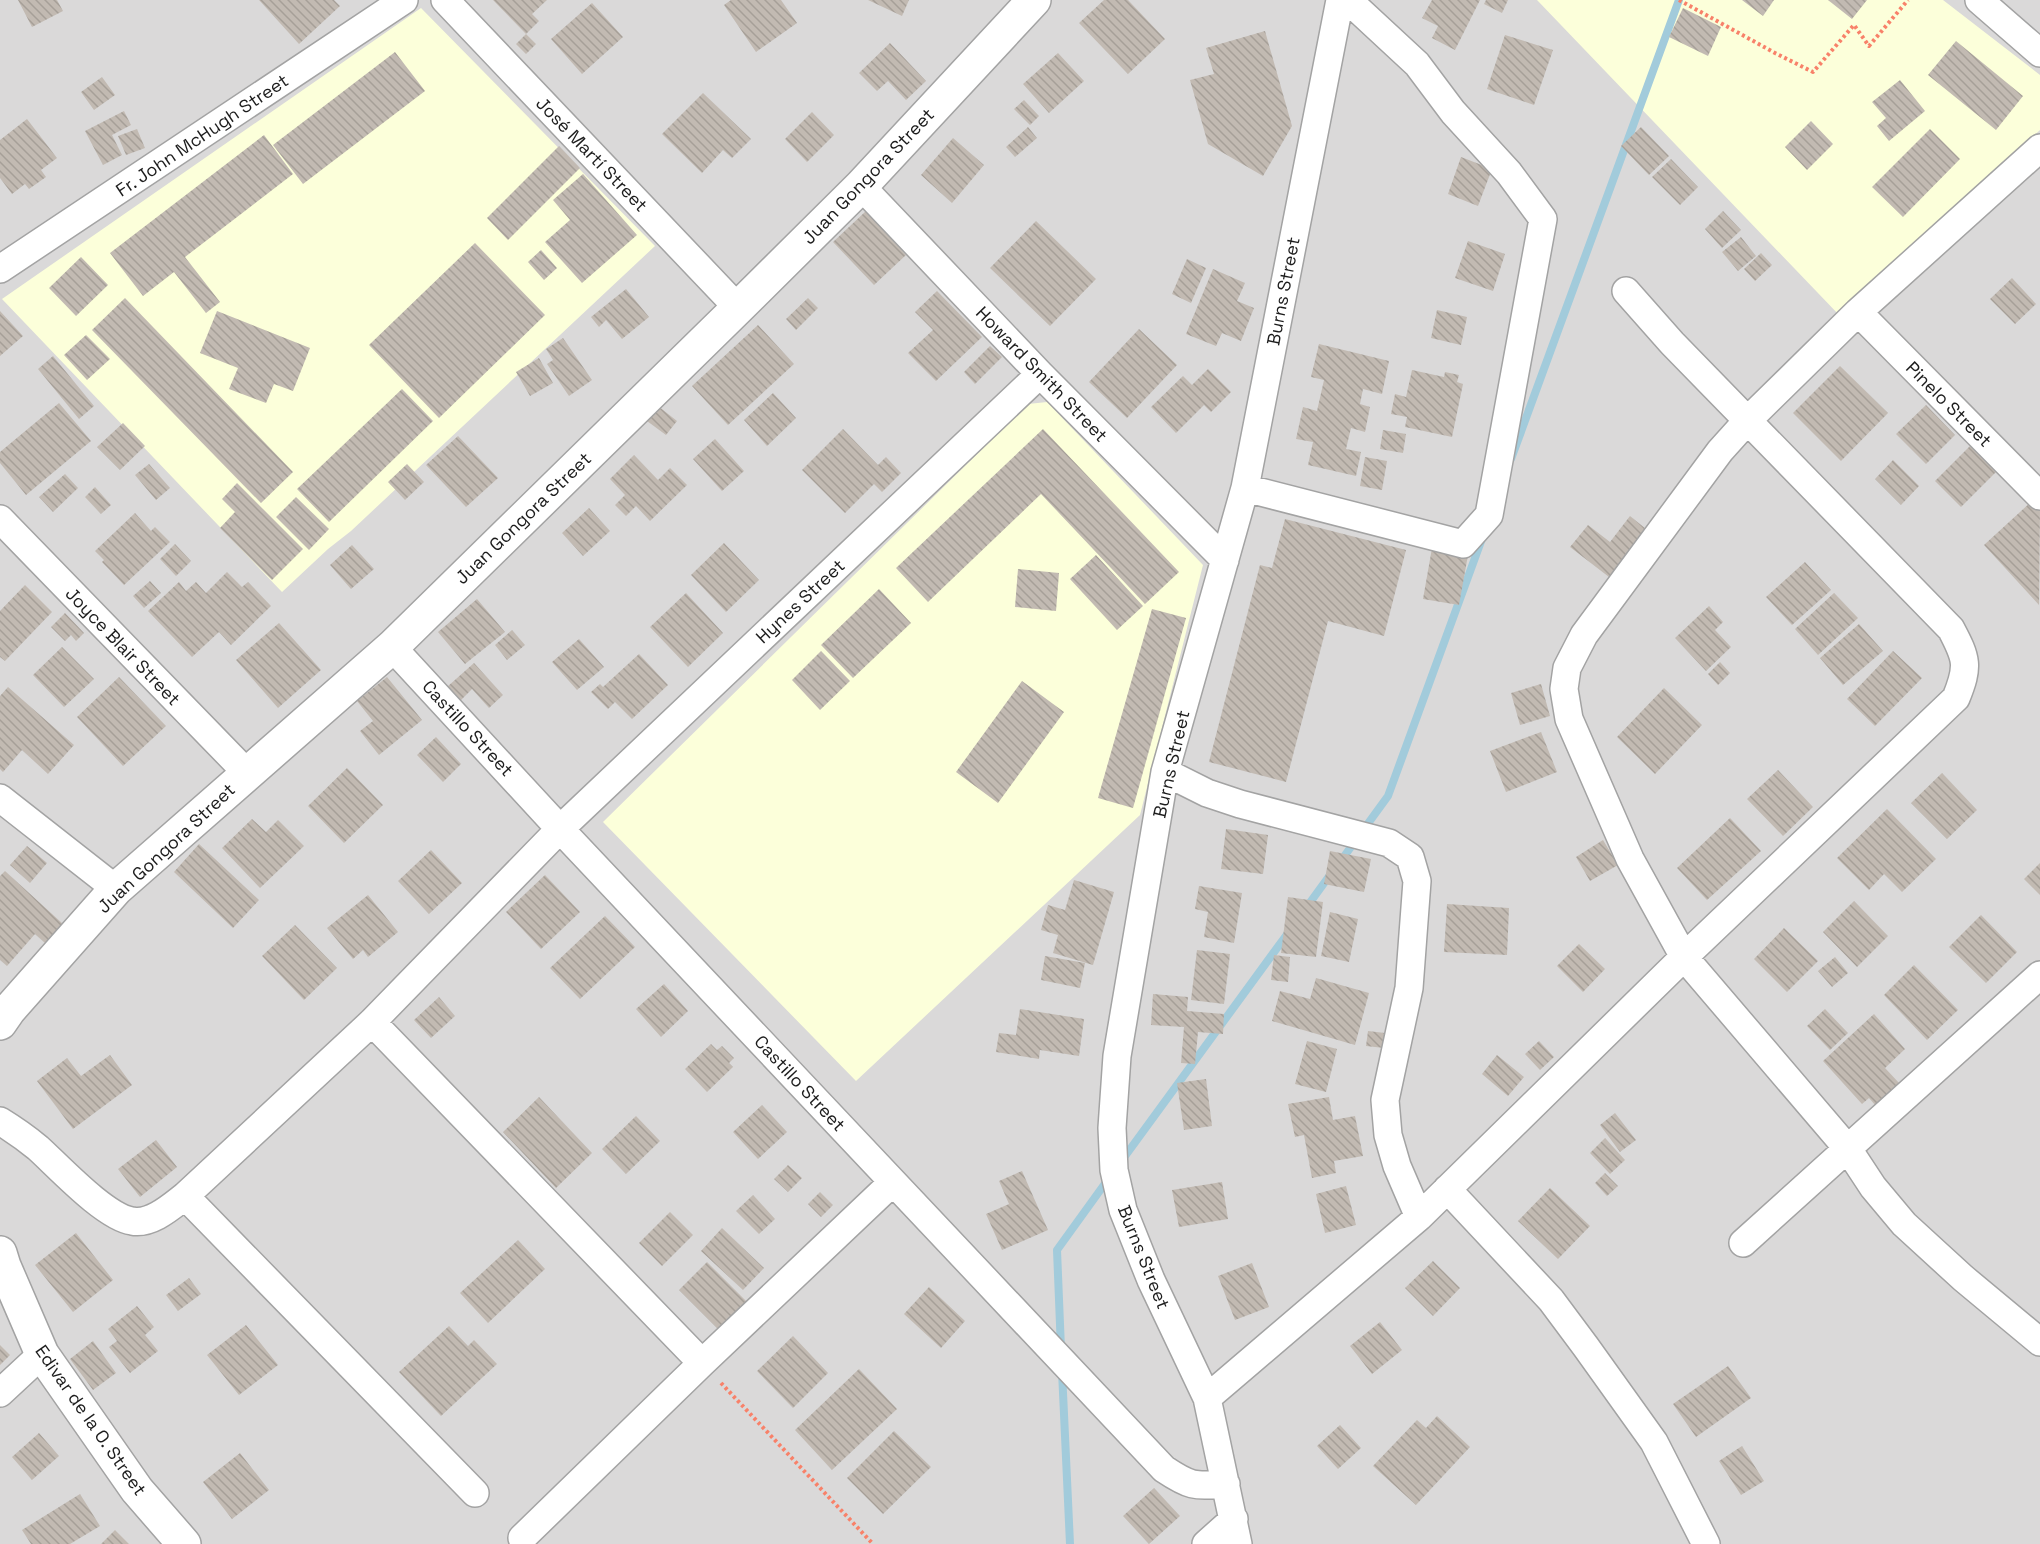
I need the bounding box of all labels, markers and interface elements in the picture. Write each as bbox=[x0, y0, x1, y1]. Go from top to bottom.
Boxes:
street label: Fr. John McHugh Street bbox=[111, 69, 293, 201]
street label: José Martí Street bbox=[531, 92, 653, 216]
street label: Juan Gongora Street bbox=[797, 103, 939, 249]
street label: Burns Street bbox=[1261, 235, 1305, 347]
street label: Howard Smith Street bbox=[971, 301, 1113, 447]
street label: Pinelo Street bbox=[1901, 356, 1997, 452]
street label: Juan Gongora Street bbox=[450, 447, 596, 589]
street label: Hynes Street bbox=[751, 554, 849, 648]
street label: Joyce Blair Street bbox=[61, 582, 185, 710]
street label: Castillo Street bbox=[418, 675, 518, 781]
street label: Burns Street bbox=[1147, 708, 1195, 820]
street label: Juan Gongora Street bbox=[92, 778, 240, 918]
street label: Castillo Street bbox=[750, 1030, 850, 1136]
street label: Burns Street bbox=[1113, 1202, 1175, 1312]
street label: Edivar de la O. Street bbox=[30, 1340, 152, 1500]

